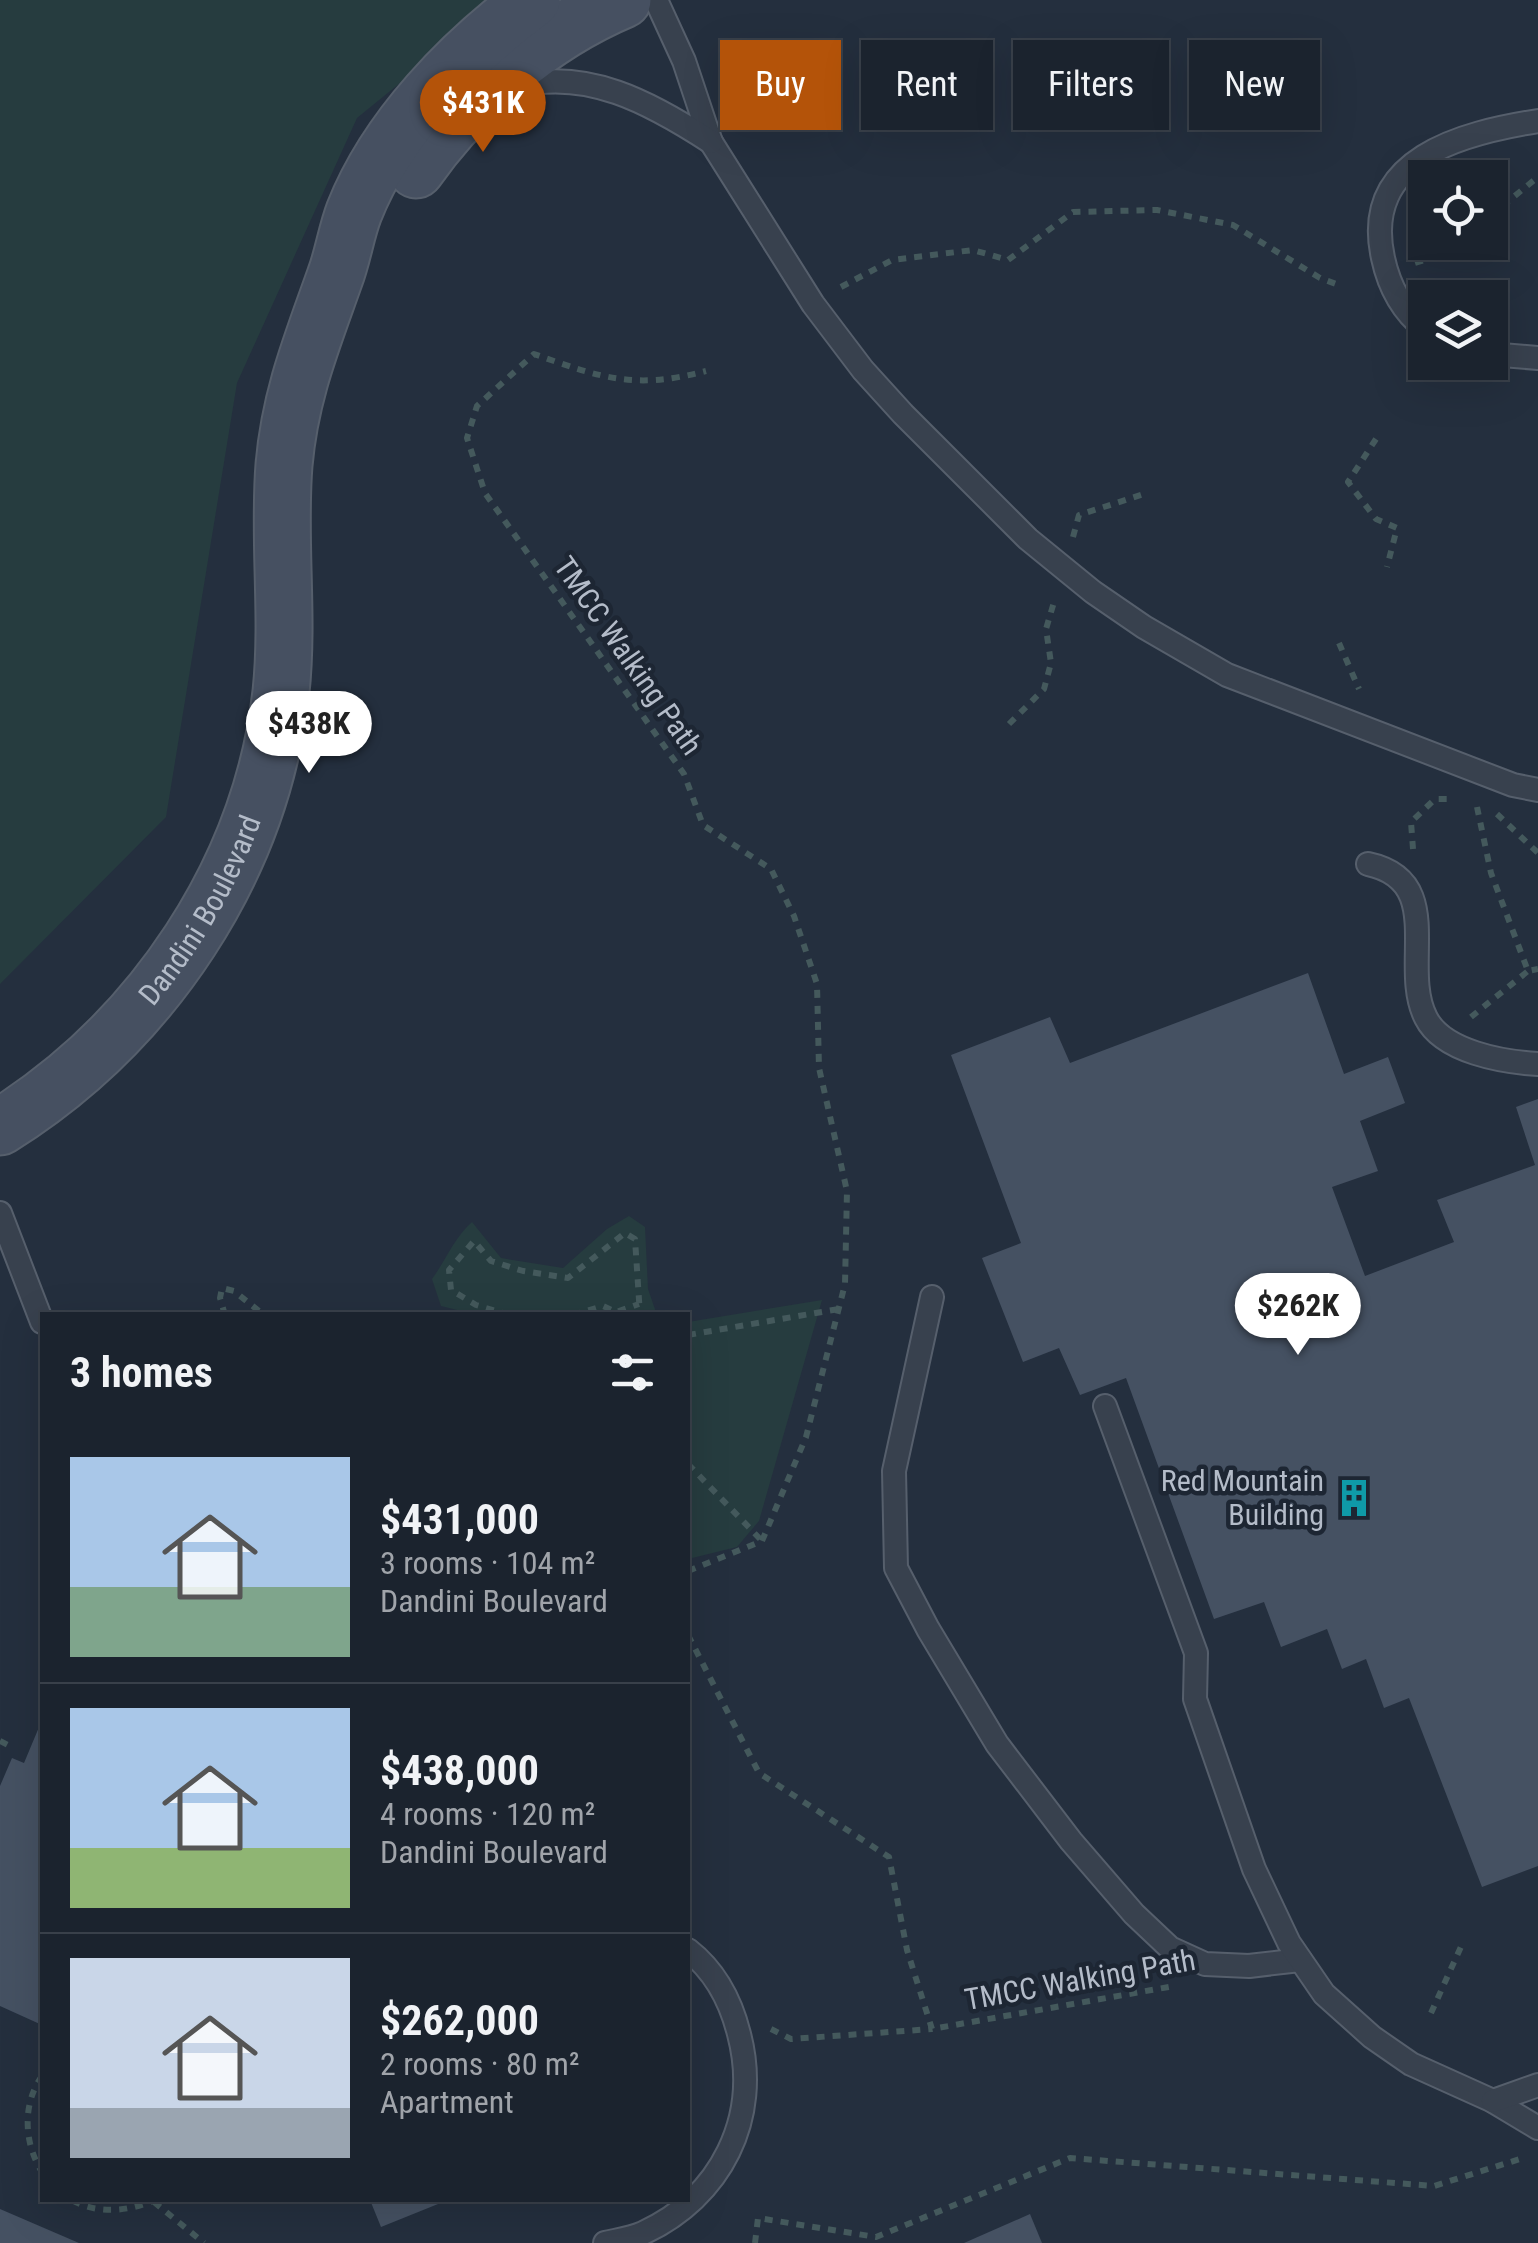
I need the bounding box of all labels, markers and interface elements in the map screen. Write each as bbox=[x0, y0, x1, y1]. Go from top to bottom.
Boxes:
chip: Buy bbox=[720, 40, 841, 130]
chip: Rent bbox=[861, 40, 993, 130]
chip: Filters bbox=[1013, 40, 1169, 130]
chip: New bbox=[1189, 40, 1320, 130]
pin: $431K bbox=[413, 70, 553, 155]
text: $431K bbox=[442, 83, 524, 121]
map controls bbox=[1408, 160, 1508, 380]
button: locate bbox=[1408, 160, 1508, 260]
button: layers bbox=[1408, 280, 1508, 380]
street label: TMCC Walking Path bbox=[547, 550, 710, 761]
pin: $438K bbox=[239, 691, 379, 776]
text: $438K bbox=[268, 704, 350, 742]
street label: Dandini Boulevard bbox=[131, 811, 268, 1012]
pin: $262K bbox=[1228, 1273, 1368, 1358]
text: $262K bbox=[1257, 1286, 1339, 1324]
icon: filters bbox=[605, 1345, 660, 1400]
text: 3 homes bbox=[70, 1348, 213, 1397]
place label: Red Mountain Building bbox=[1161, 1463, 1324, 1532]
building icon: Red Mountain Building bbox=[1333, 1477, 1375, 1519]
text: $431,000 bbox=[380, 1495, 539, 1544]
icon: home bbox=[150, 1497, 270, 1617]
text: 3 rooms · 104 m² bbox=[380, 1544, 595, 1582]
text: Dandini Boulevard bbox=[380, 1582, 608, 1620]
text: $438,000 bbox=[380, 1746, 539, 1795]
icon: home bbox=[150, 1748, 270, 1868]
text: 4 rooms · 120 m² bbox=[380, 1795, 595, 1833]
text: Dandini Boulevard bbox=[380, 1833, 608, 1871]
street label: TMCC Walking Path bbox=[962, 1942, 1198, 2017]
text: $262,000 bbox=[380, 1996, 539, 2045]
icon: home bbox=[150, 1998, 270, 2118]
text: 2 rooms · 80 m² bbox=[380, 2045, 579, 2083]
text: Apartment bbox=[380, 2083, 514, 2121]

